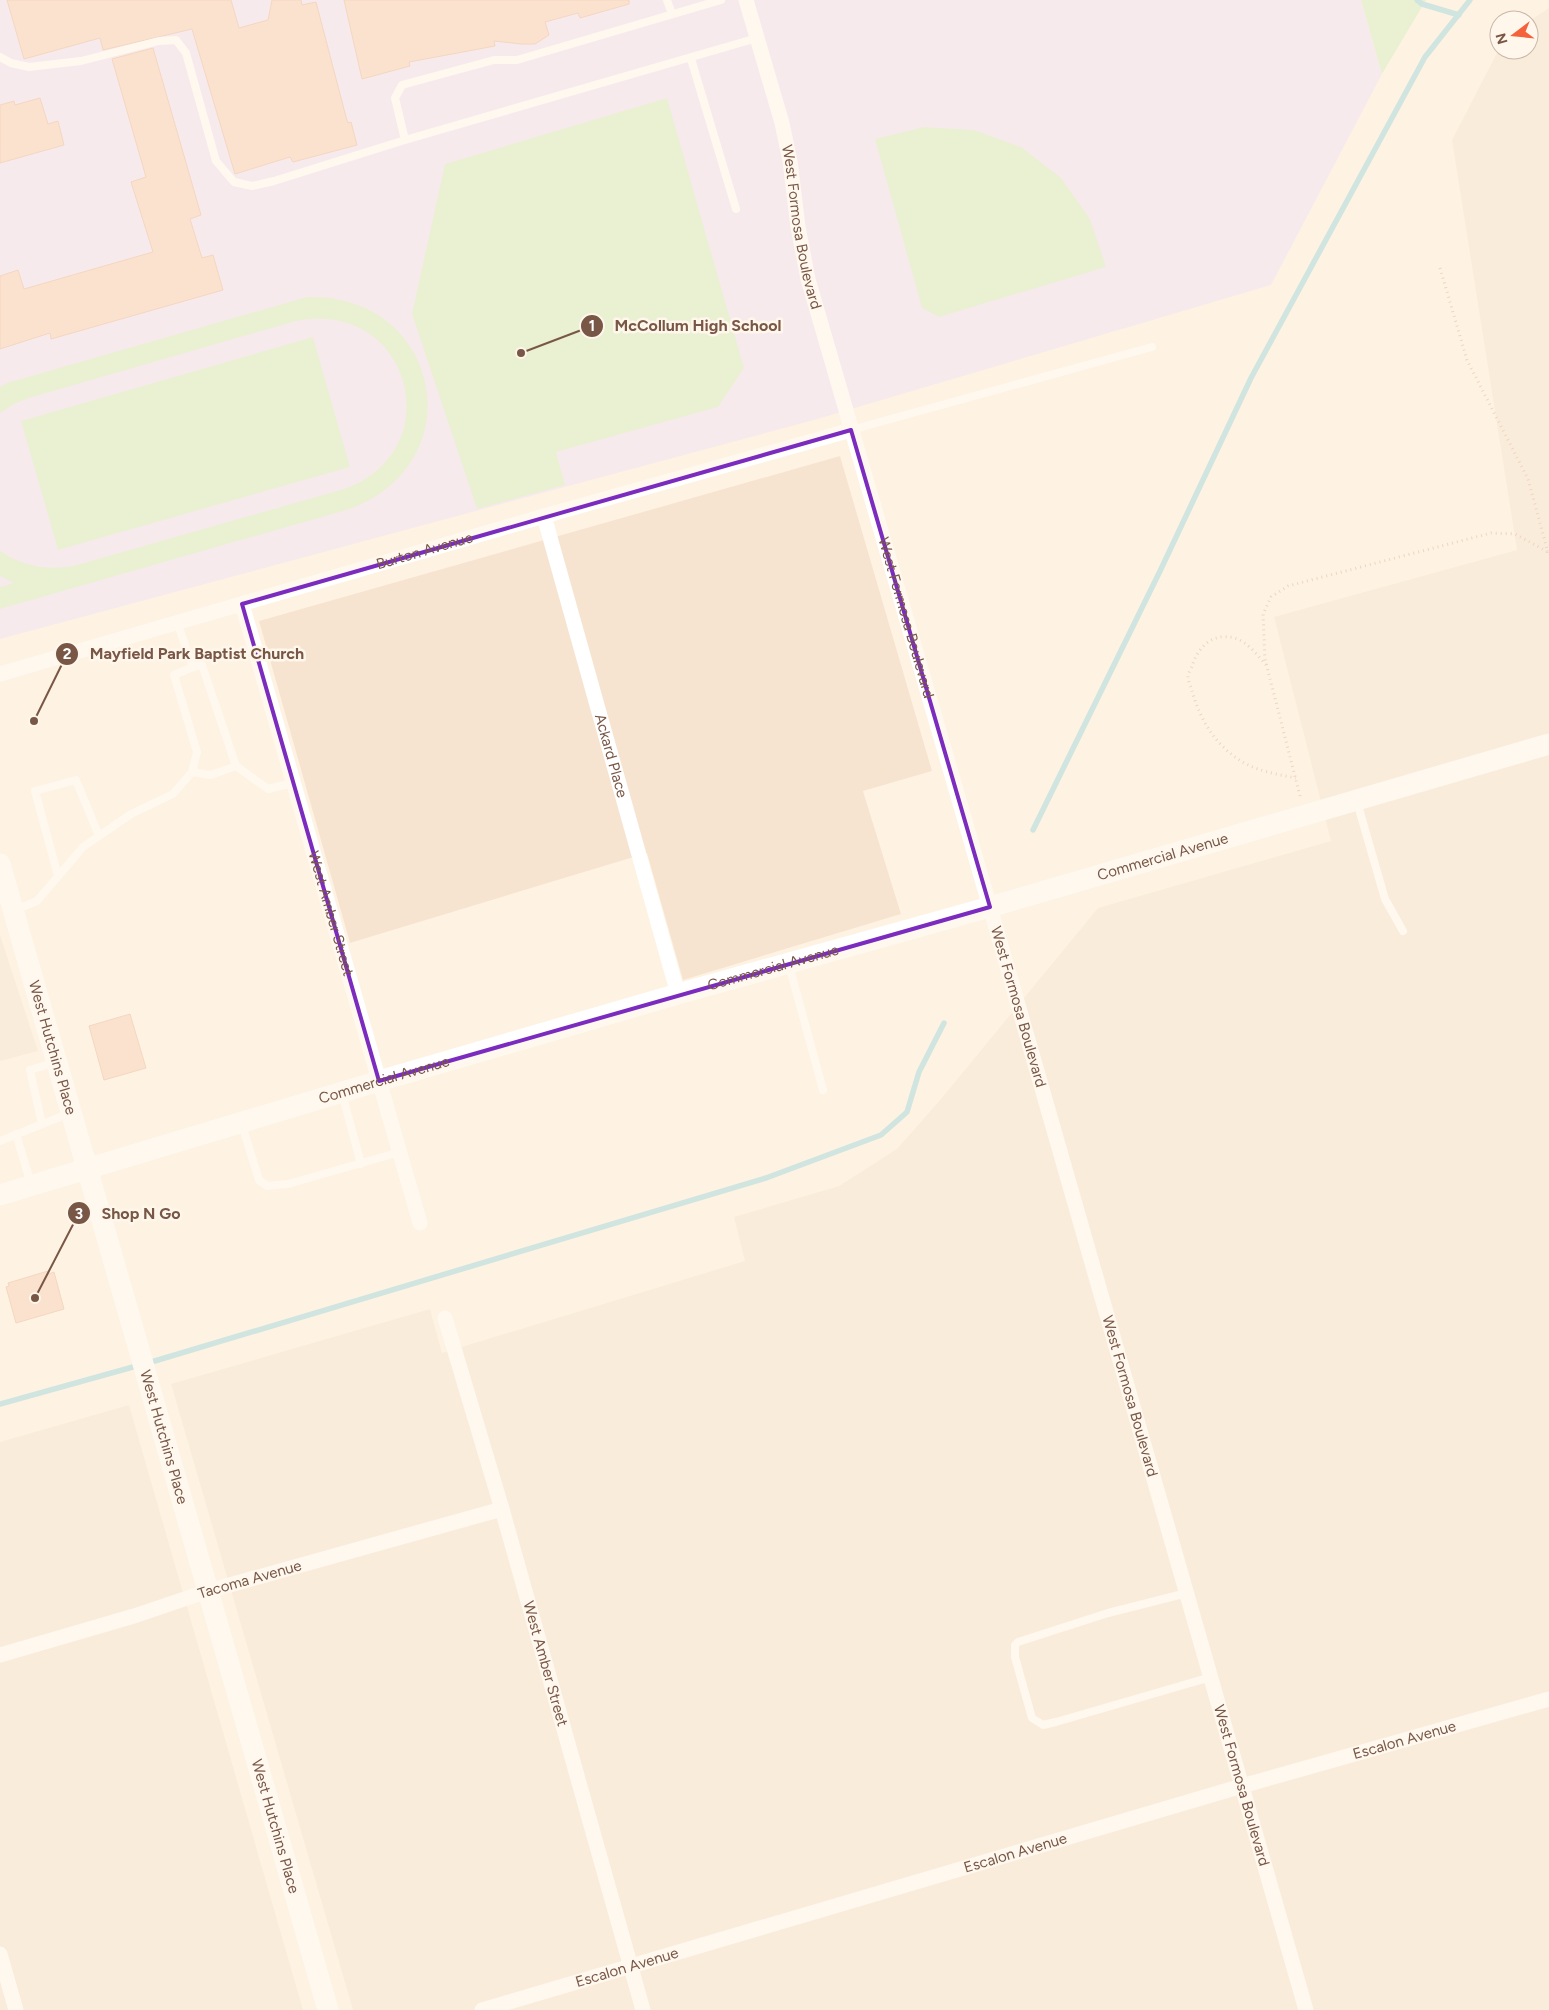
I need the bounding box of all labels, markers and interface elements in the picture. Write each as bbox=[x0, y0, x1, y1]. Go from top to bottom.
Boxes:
north arrow bbox=[1489, 10, 1539, 60]
text: N bbox=[1492, 31, 1512, 46]
street label: West Formosa Boulevard bbox=[778, 143, 825, 311]
callout: McCollum High School bbox=[579, 310, 791, 341]
text: McCollum High School bbox=[615, 316, 782, 335]
text: 1 bbox=[589, 317, 595, 335]
street label: Burton Avenue bbox=[374, 528, 475, 573]
street label: West Formosa Boulevard bbox=[874, 535, 938, 700]
callout: Mayfield Park Baptist Church bbox=[54, 638, 314, 669]
text: Mayfield Park Baptist Church bbox=[90, 644, 304, 663]
text: 2 bbox=[63, 645, 72, 663]
street label: Ackard Place bbox=[591, 712, 632, 800]
street label: Commercial Avenue bbox=[1095, 829, 1230, 884]
street label: West Amber Street bbox=[304, 849, 358, 978]
street label: West Formosa Boulevard bbox=[987, 924, 1050, 1089]
street label: Commercial Avenue bbox=[706, 941, 841, 994]
street label: West Hutchins Place bbox=[25, 978, 80, 1117]
street label: Commercial Avenue bbox=[317, 1052, 452, 1108]
callout: Shop N Go bbox=[66, 1198, 190, 1229]
text: Shop N Go bbox=[102, 1204, 180, 1223]
text: 3 bbox=[75, 1205, 83, 1223]
street label: West Formosa Boulevard bbox=[1098, 1313, 1162, 1479]
street label: West Hutchins Place bbox=[136, 1368, 192, 1506]
street label: Tacoma Avenue bbox=[196, 1556, 304, 1603]
street label: West Amber Street bbox=[519, 1599, 572, 1729]
street label: West Formosa Boulevard bbox=[1210, 1703, 1273, 1868]
street label: Escalon Avenue bbox=[1351, 1717, 1458, 1763]
street label: West Hutchins Place bbox=[248, 1757, 303, 1896]
street label: Escalon Avenue bbox=[962, 1829, 1069, 1877]
street label: Escalon Avenue bbox=[573, 1944, 680, 1991]

